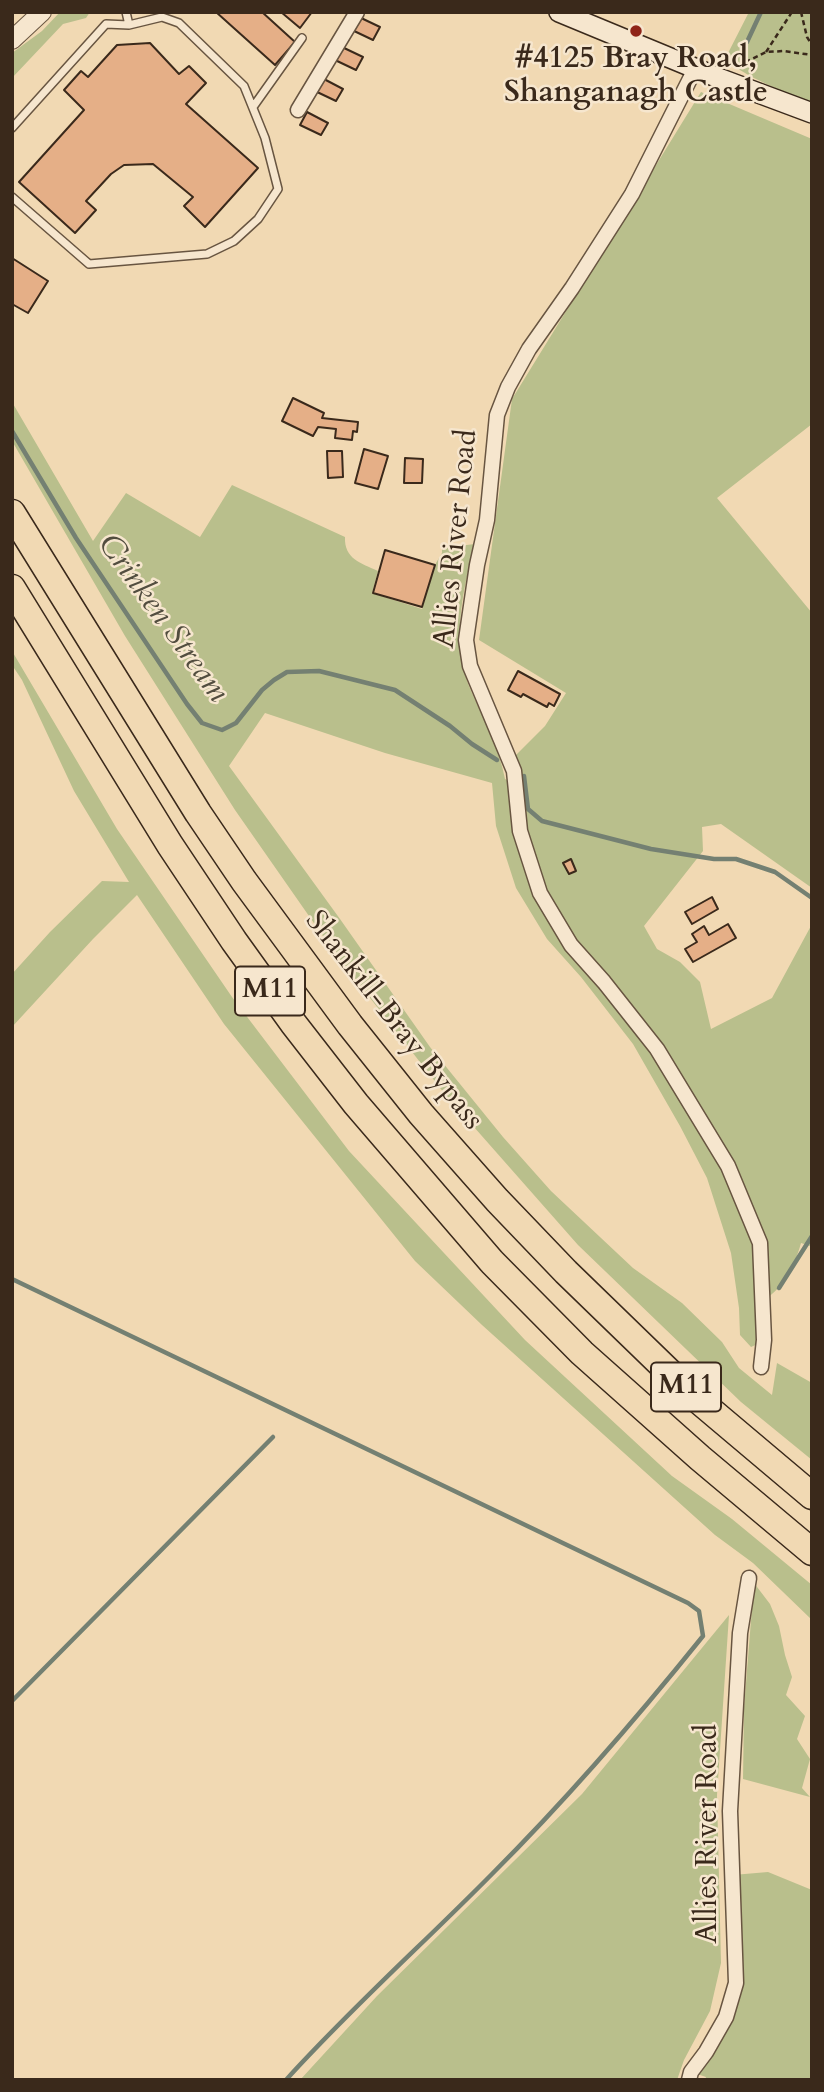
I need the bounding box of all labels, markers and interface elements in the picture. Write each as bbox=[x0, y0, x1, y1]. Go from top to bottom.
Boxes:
marker: #4125 Bray Road, Shanganagh Castle bbox=[628, 23, 644, 39]
place label: #4125 Bray Road, Shanganagh Castle bbox=[504, 42, 768, 112]
street label: Allies River Road bbox=[428, 428, 486, 650]
water label: Crinken Stream bbox=[88, 527, 236, 711]
street label: Shankill-Bray Bypass bbox=[296, 904, 490, 1138]
road number: M11 bbox=[235, 967, 305, 1016]
road number: M11 bbox=[651, 1362, 721, 1412]
street label: Allies River Road bbox=[691, 1724, 727, 1944]

